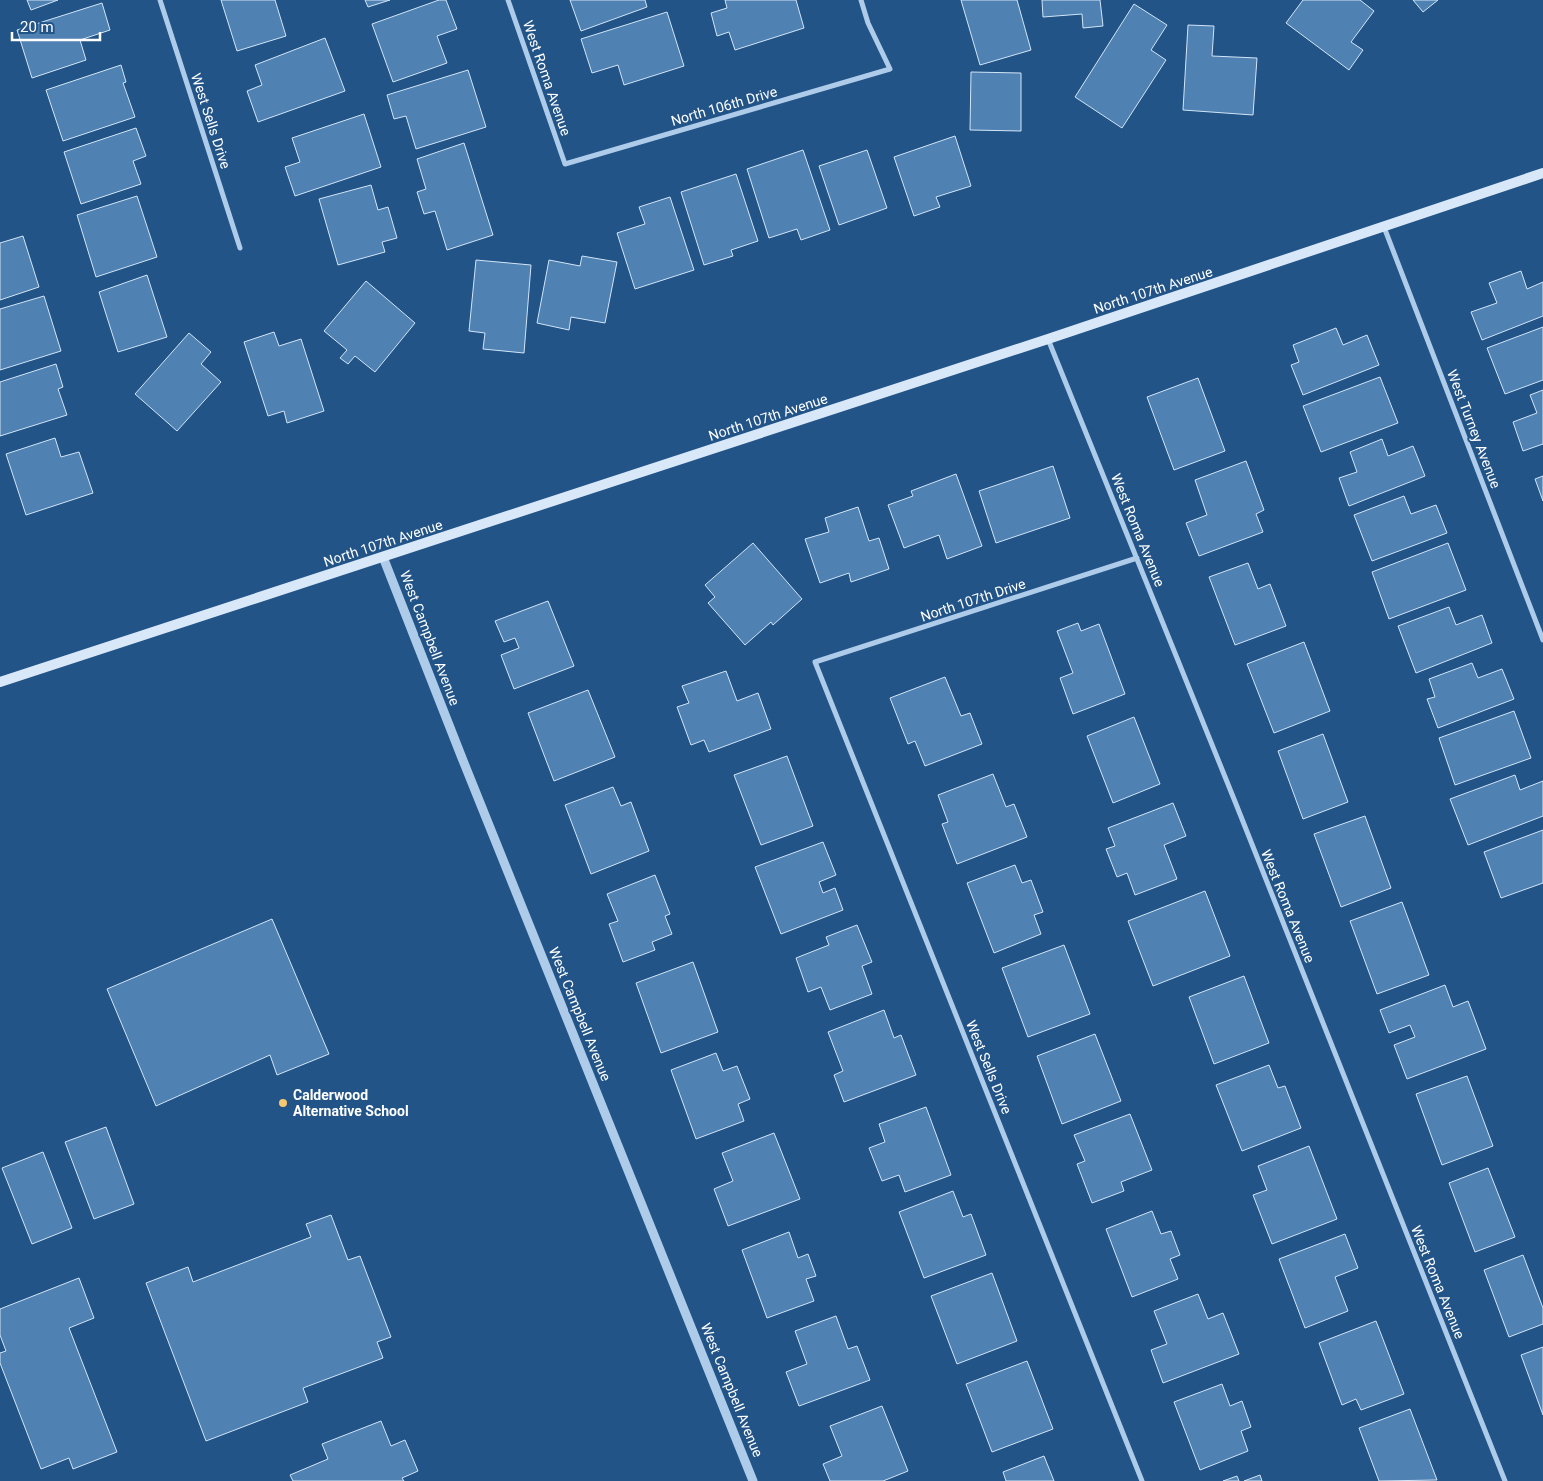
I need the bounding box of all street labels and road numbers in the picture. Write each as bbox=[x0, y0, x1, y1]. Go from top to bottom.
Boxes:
street label: West Roma Avenue bbox=[520, 18, 574, 138]
street label: West Sells Drive bbox=[188, 71, 234, 171]
street label: North 106th Drive bbox=[669, 83, 779, 129]
street label: North 107th Avenue bbox=[1092, 263, 1214, 317]
street label: West Turney Avenue bbox=[1444, 367, 1504, 491]
street label: North 107th Avenue bbox=[707, 390, 829, 444]
street label: West Roma Avenue bbox=[1108, 471, 1168, 589]
street label: North 107th Avenue bbox=[322, 516, 444, 570]
street label: West Campbell Avenue bbox=[397, 568, 463, 708]
street label: North 107th Drive bbox=[918, 575, 1028, 625]
street label: West Roma Avenue bbox=[1258, 847, 1318, 965]
street label: West Campbell Avenue bbox=[546, 945, 614, 1083]
street label: West Sells Drive bbox=[963, 1018, 1015, 1116]
street label: West Roma Avenue bbox=[1408, 1223, 1468, 1341]
street label: West Campbell Avenue bbox=[698, 1321, 766, 1459]

